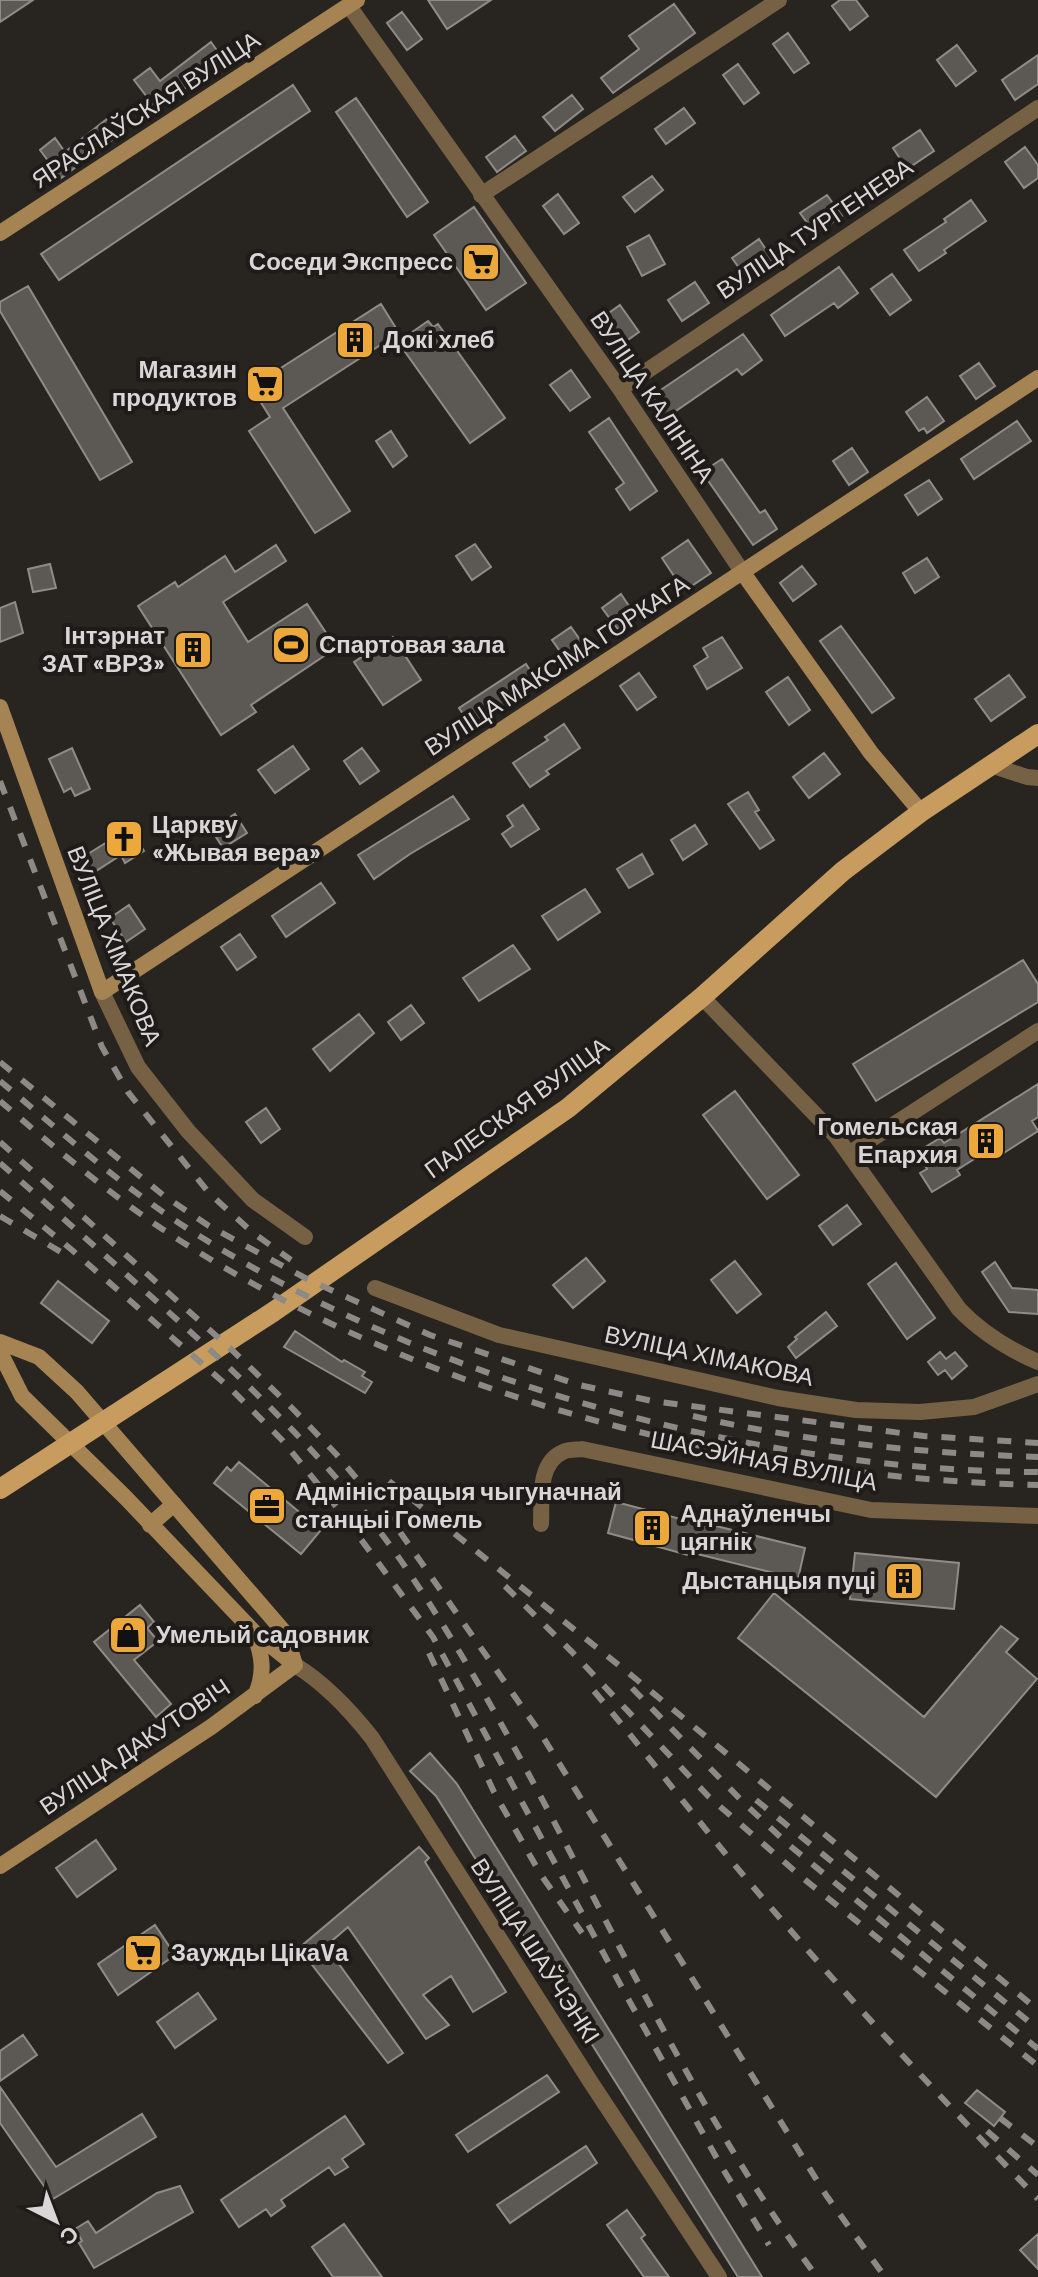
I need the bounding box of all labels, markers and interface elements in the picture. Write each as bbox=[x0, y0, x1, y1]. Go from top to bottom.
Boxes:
street label: ЯРАСЛАЎСКАЯ ВУЛІЦА bbox=[26, 24, 265, 193]
street label: ВУЛІЦА ТУРГЕНЕВА bbox=[711, 151, 918, 304]
supermarket icon: Соседи Экспресс bbox=[460, 241, 502, 283]
place label: Соседи Экспресс bbox=[249, 246, 453, 275]
street label: ВУЛІЦА КАЛІНІНА bbox=[585, 305, 721, 488]
building icon: Докі хлеб bbox=[334, 319, 376, 361]
place label: Докі хлеб bbox=[383, 324, 495, 353]
place label: Магазин продуктов bbox=[112, 354, 237, 411]
supermarket icon: Магазин продуктов bbox=[244, 363, 286, 405]
street label: ВУЛІЦА МАКСІМА ГОРКАГА bbox=[419, 568, 694, 761]
place label: Інтэрнат ЗАТ «ВРЗ» bbox=[42, 620, 165, 677]
sports icon: Спартовая зала bbox=[270, 624, 312, 666]
building icon: Інтэрнат ЗАТ «ВРЗ» bbox=[172, 629, 214, 671]
place label: Спартовая зала bbox=[319, 629, 505, 658]
place label: Царкву «Жывая вера» bbox=[152, 809, 321, 866]
church icon: Царкву «Жывая вера» bbox=[103, 818, 145, 860]
street label: ВУЛІЦА ХІМАКОВА bbox=[62, 841, 169, 1050]
street label: ПАЛЕСКАЯ ВУЛІЦА bbox=[418, 1030, 614, 1183]
place label: Гомельская Епархия bbox=[817, 1111, 958, 1168]
building icon: Гомельская Епархия bbox=[965, 1120, 1007, 1162]
street label: ВУЛІЦА ХІМАКОВА bbox=[602, 1318, 816, 1391]
street label: ШАСЭЙНАЯ ВУЛІЦА bbox=[648, 1423, 880, 1496]
place label: Адміністрацыя чыгуначнай станцыі Гомель bbox=[295, 1476, 622, 1533]
office icon: Адміністрацыя чыгуначнай станцыі Гомель bbox=[246, 1485, 288, 1527]
place label: Аднаўленчы цягнік bbox=[680, 1498, 831, 1555]
building icon: Аднаўленчы цягнік bbox=[631, 1507, 673, 1549]
building icon: Дыстанцыя пуці bbox=[883, 1560, 925, 1602]
place label: Дыстанцыя пуці bbox=[682, 1565, 876, 1594]
shop icon: Умелый садовник bbox=[107, 1614, 149, 1656]
place label: Умелый садовник bbox=[156, 1619, 370, 1648]
street label: ВУЛІЦА ДАКУТОВІЧ bbox=[33, 1671, 235, 1820]
street label: ВУЛІЦА ШАЎЧЭНКІ bbox=[466, 1852, 607, 2048]
supermarket icon: Заужды ЦікаVа bbox=[122, 1932, 164, 1974]
place label: Заужды ЦікаVа bbox=[171, 1937, 349, 1966]
north arrow bbox=[16, 2181, 96, 2261]
text: С bbox=[55, 2222, 85, 2252]

